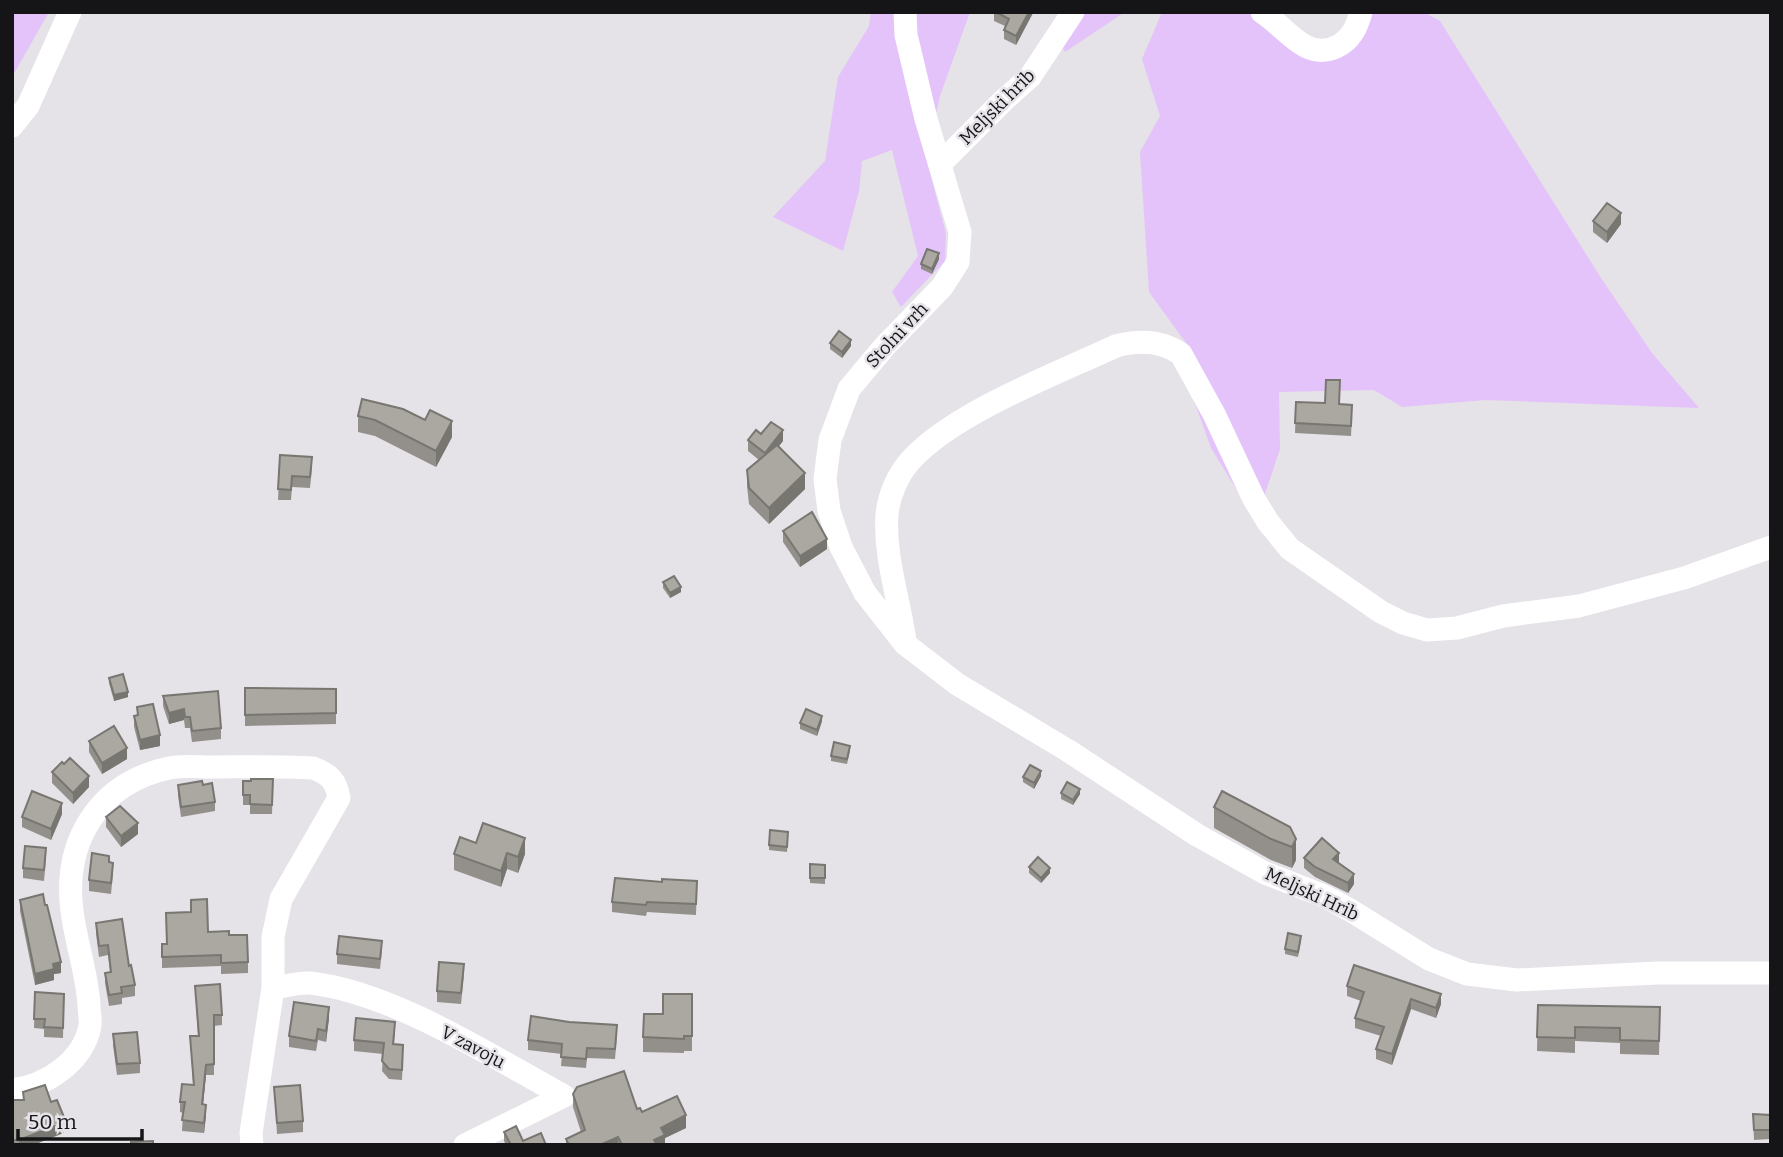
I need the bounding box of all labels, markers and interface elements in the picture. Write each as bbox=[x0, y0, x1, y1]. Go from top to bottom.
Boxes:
street label: Meljski hrib bbox=[955, 65, 1039, 149]
street label: Stolni vrh bbox=[861, 298, 933, 372]
street label: Meljski Hrib bbox=[1262, 863, 1362, 925]
street label: V zavoju bbox=[437, 1021, 509, 1073]
scale bar bbox=[18, 1098, 142, 1142]
text: 50 m bbox=[28, 1109, 77, 1135]

